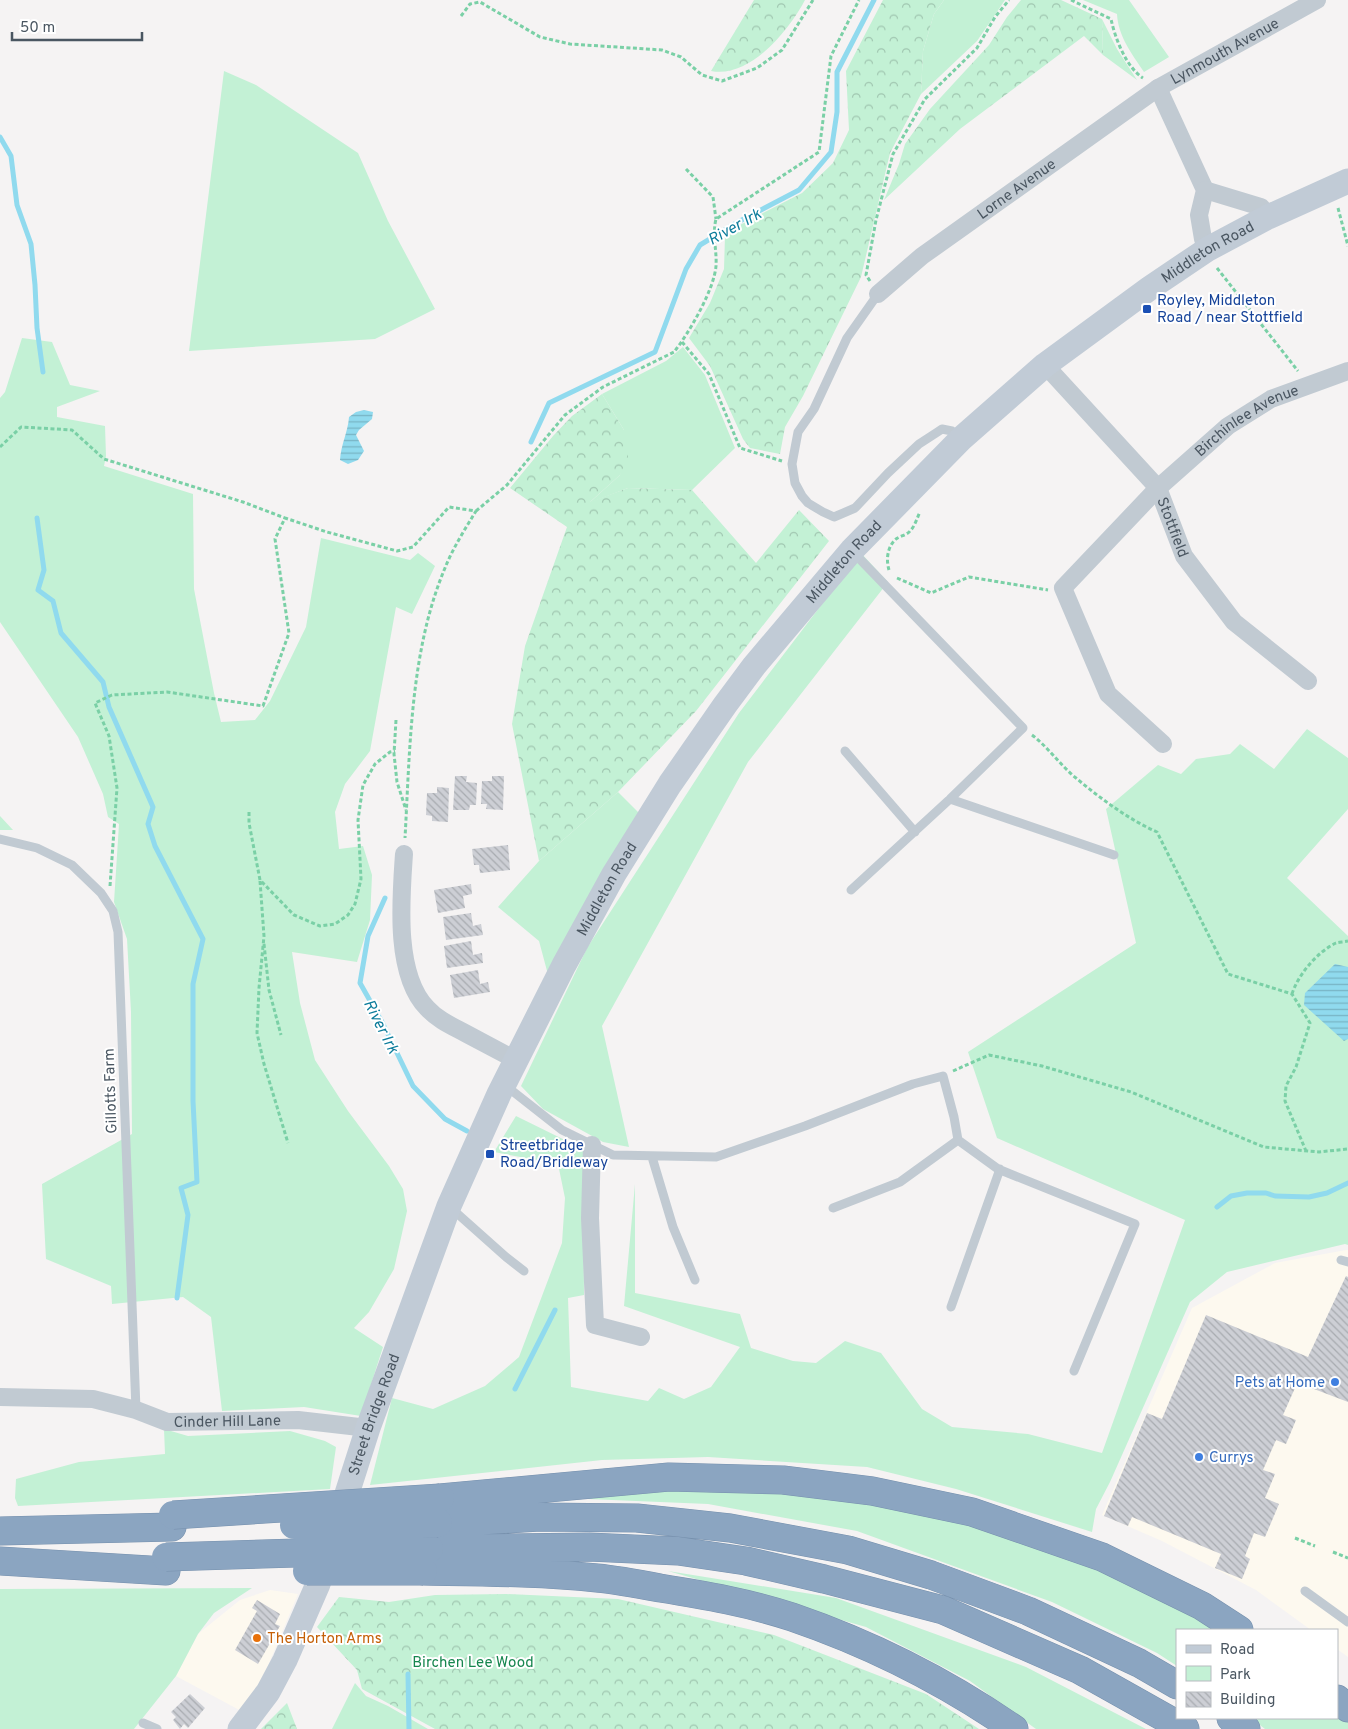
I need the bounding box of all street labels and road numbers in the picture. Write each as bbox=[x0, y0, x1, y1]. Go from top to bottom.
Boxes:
street label: Lynmouth Avenue bbox=[1168, 15, 1283, 90]
street label: Lorne Avenue bbox=[974, 156, 1060, 225]
street label: Middleton Road bbox=[1158, 218, 1258, 289]
street label: Birchinlee Avenue bbox=[1192, 382, 1302, 462]
street label: Stottfield bbox=[1151, 495, 1192, 560]
street label: Middleton Road bbox=[803, 517, 887, 608]
street label: Middleton Road bbox=[574, 839, 642, 940]
street label: Gillotts Farm bbox=[101, 1048, 122, 1134]
street label: Street Bridge Road bbox=[345, 1352, 405, 1478]
street label: Cinder Hill Lane bbox=[174, 1412, 281, 1433]

